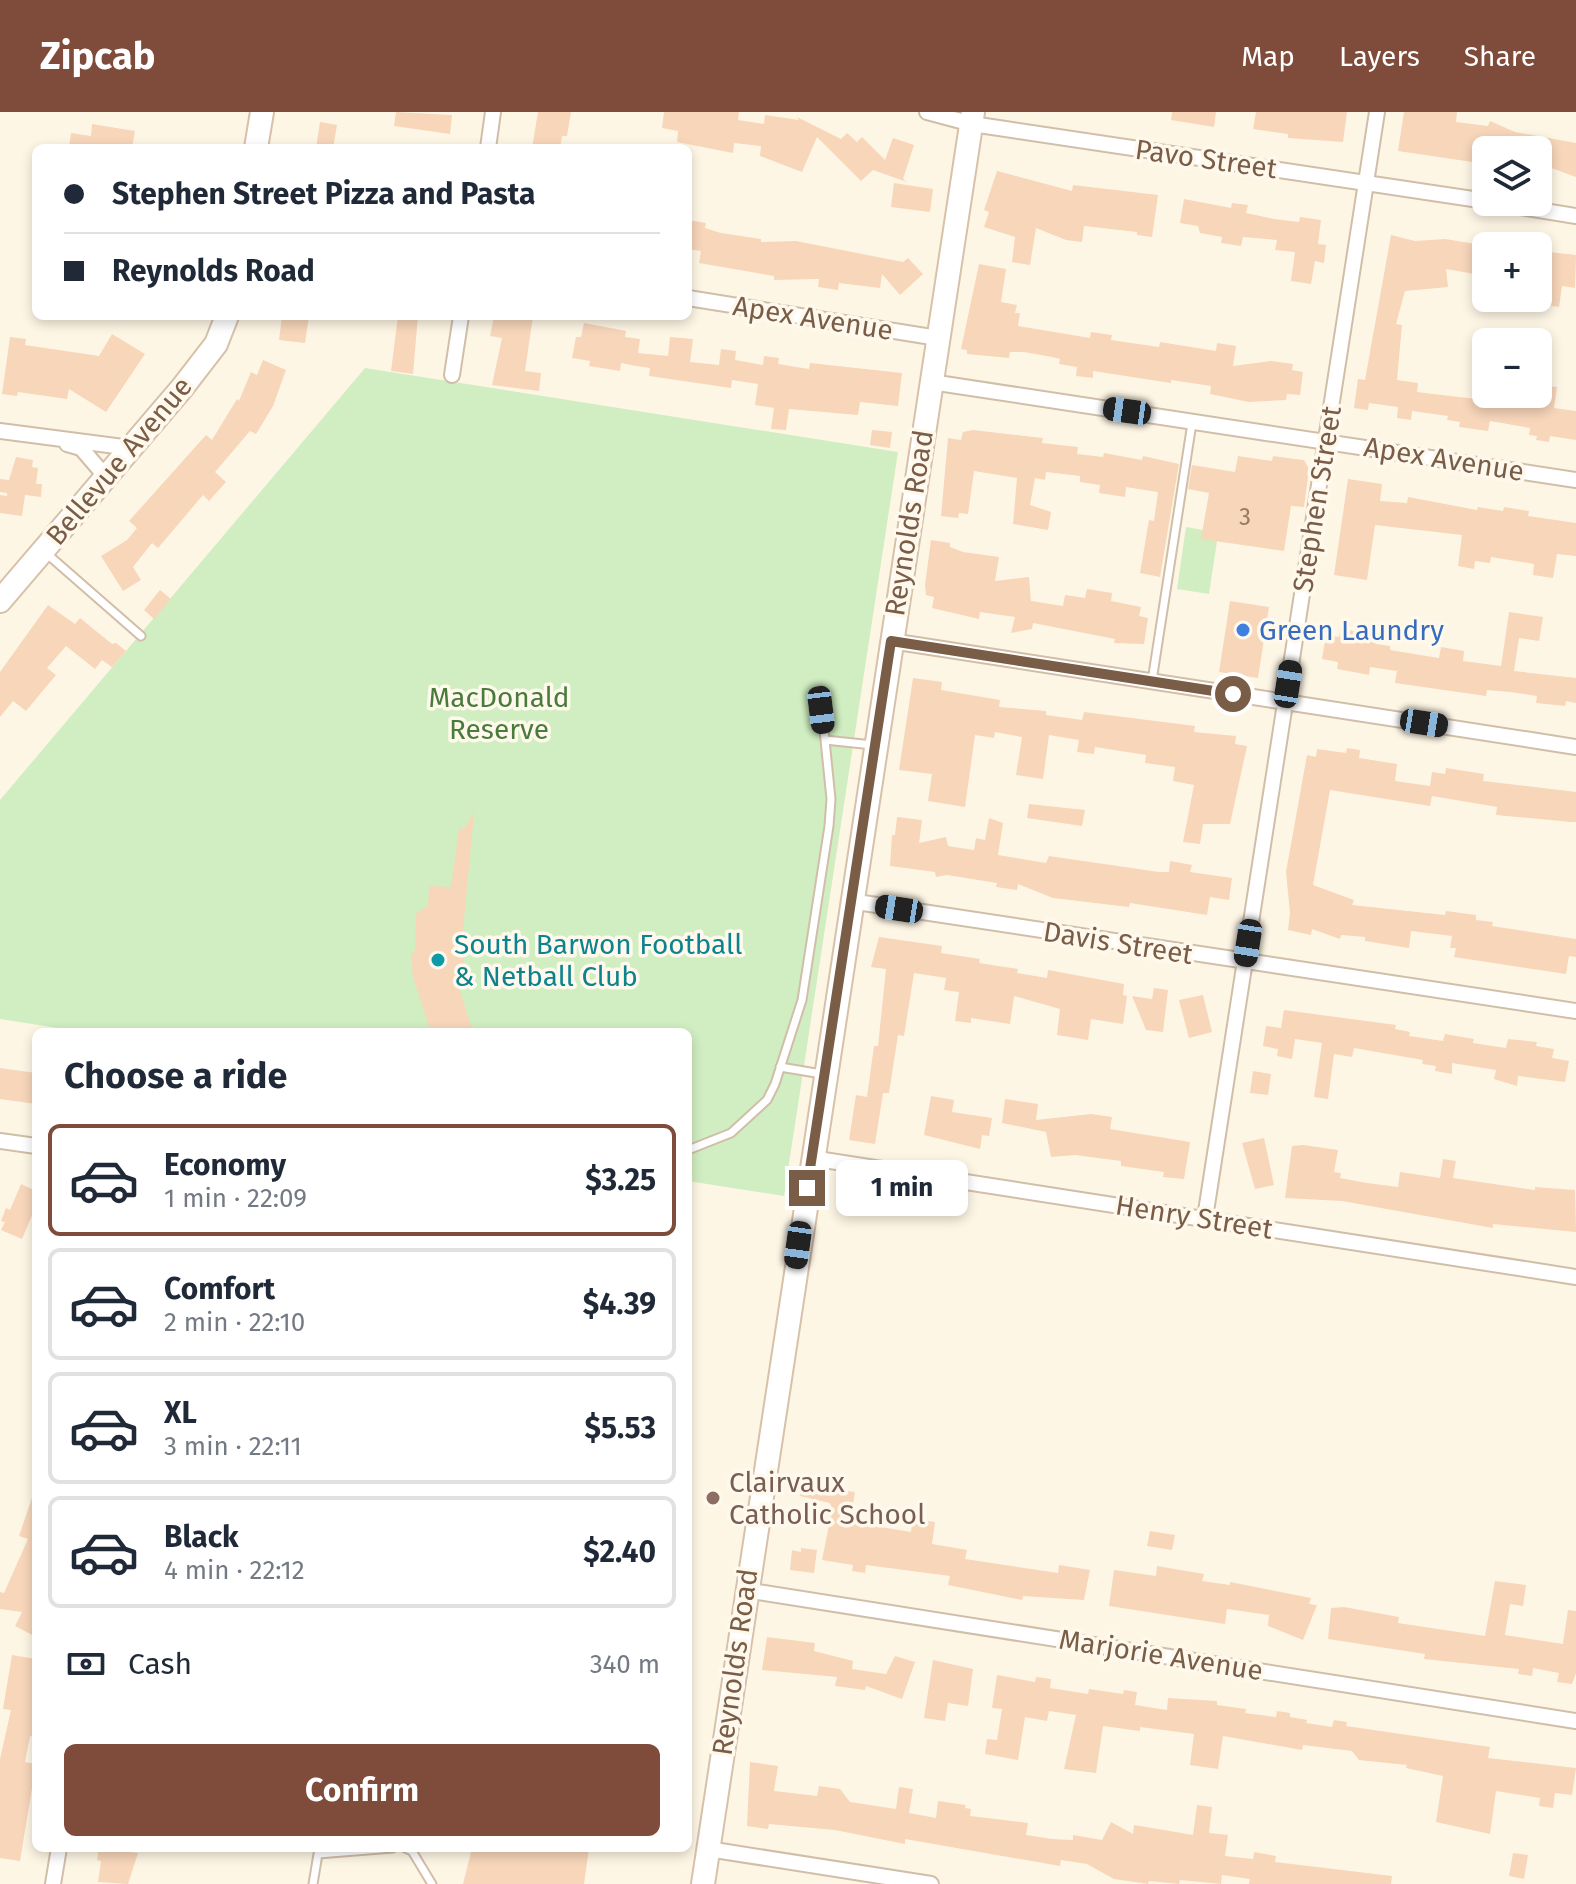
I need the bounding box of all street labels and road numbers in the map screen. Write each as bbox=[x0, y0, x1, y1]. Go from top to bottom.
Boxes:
street label: Pavo Street bbox=[1133, 133, 1280, 185]
street label: Apex Avenue bbox=[731, 289, 895, 347]
street label: Bellevue Avenue bbox=[39, 370, 199, 552]
street label: Stephen Street bbox=[1286, 403, 1348, 595]
street label: Reynolds Road bbox=[878, 428, 940, 618]
street label: Apex Avenue bbox=[1362, 430, 1526, 488]
street label: Davis Street bbox=[1041, 915, 1196, 971]
street label: Henry Street bbox=[1113, 1188, 1276, 1246]
street label: Reynolds Road bbox=[706, 1567, 764, 1757]
street label: Marjorie Avenue bbox=[1057, 1623, 1265, 1687]

